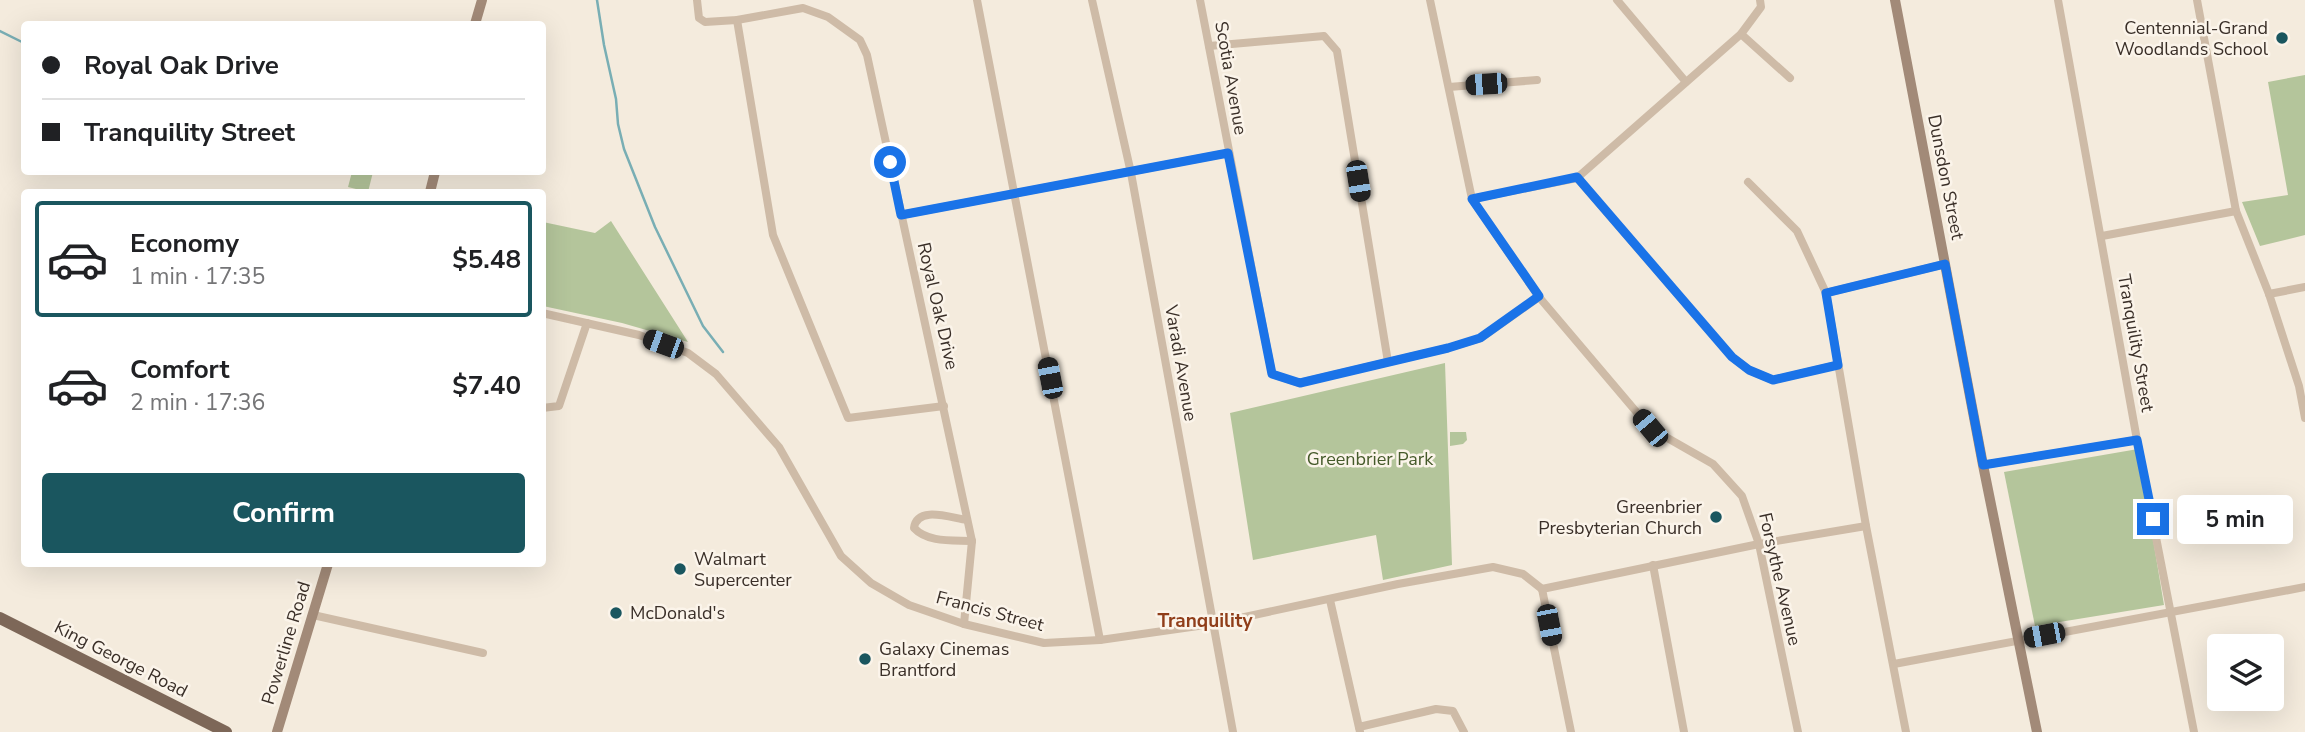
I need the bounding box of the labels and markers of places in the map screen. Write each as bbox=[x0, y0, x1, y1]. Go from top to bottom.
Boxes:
place label: Centennial-Grand Woodlands School bbox=[2115, 16, 2269, 61]
marker: Centennial-Grand Woodlands School bbox=[2274, 30, 2290, 46]
place label: Greenbrier Presbyterian Church bbox=[1538, 495, 1703, 540]
marker: Greenbrier Presbyterian Church bbox=[1708, 509, 1724, 525]
place label: Walmart Supercenter bbox=[694, 547, 792, 592]
marker: Walmart Supercenter bbox=[672, 561, 688, 577]
place label: McDonald's bbox=[630, 601, 725, 625]
marker: McDonald's bbox=[608, 605, 624, 621]
place label: Galaxy Cinemas Brantford bbox=[879, 637, 1009, 682]
marker: Galaxy Cinemas Brantford bbox=[857, 651, 873, 667]

